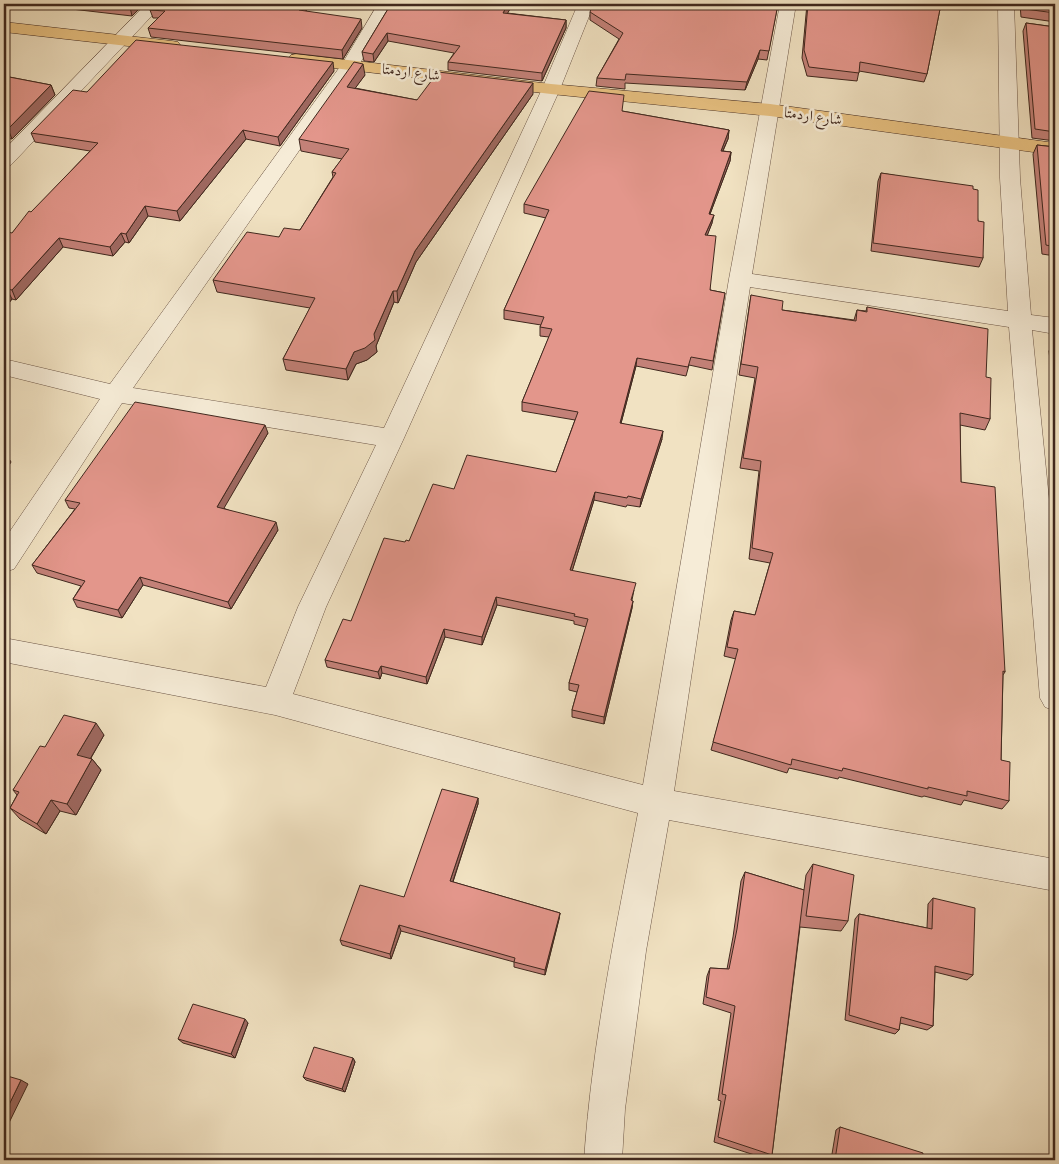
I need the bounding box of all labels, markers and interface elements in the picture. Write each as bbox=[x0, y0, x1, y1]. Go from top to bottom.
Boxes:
street label: شارع اردمتا bbox=[381, 60, 441, 88]
street label: شارع اردمتا bbox=[782, 103, 843, 133]

